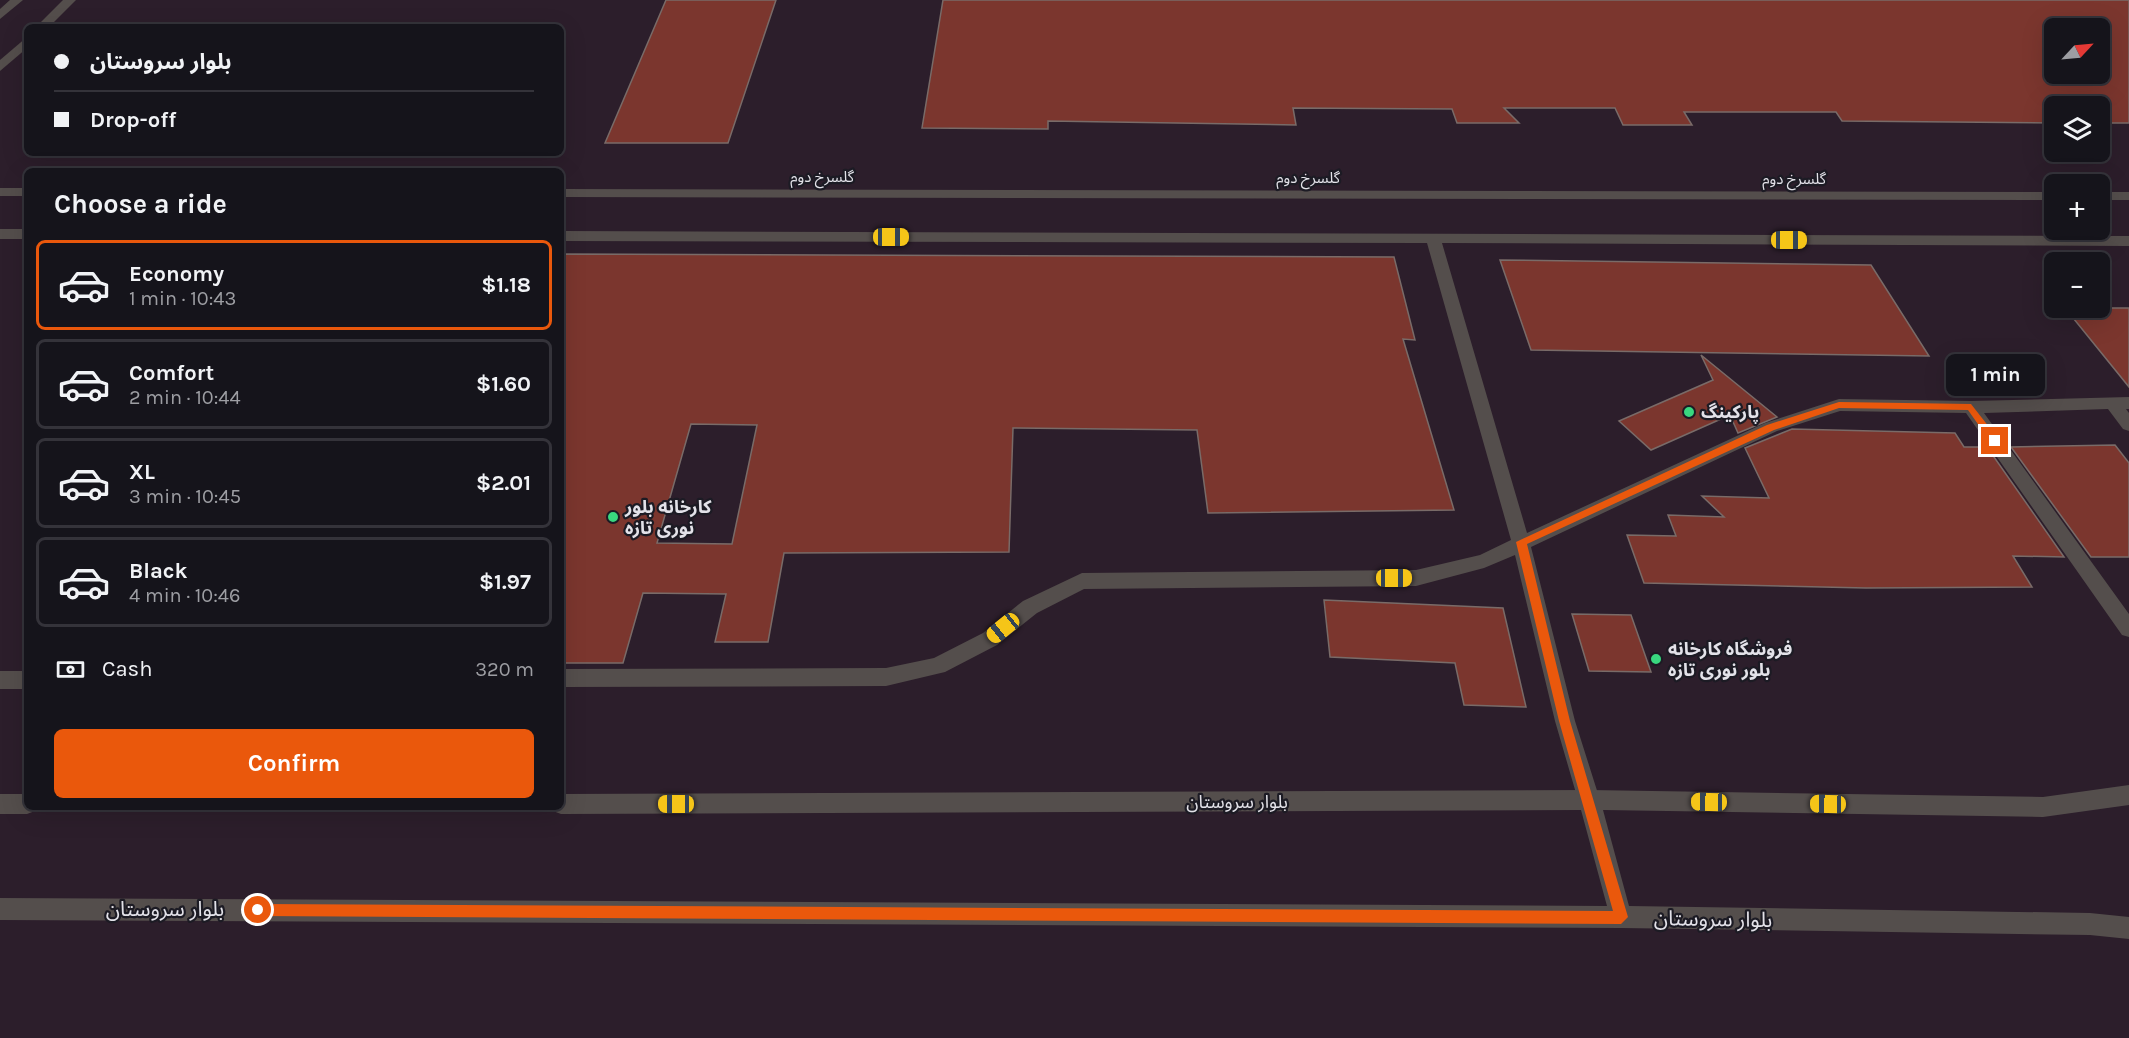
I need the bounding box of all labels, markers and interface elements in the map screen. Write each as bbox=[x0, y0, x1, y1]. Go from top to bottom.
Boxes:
north arrow bbox=[2044, 18, 2110, 84]
map controls bbox=[2044, 18, 2110, 318]
text: بلوار سروستان bbox=[90, 49, 232, 75]
button: layers bbox=[2044, 96, 2110, 162]
text: Drop-off bbox=[90, 107, 176, 133]
street label: گلسرخ دوم bbox=[790, 168, 855, 189]
street label: گلسرخ دوم bbox=[1276, 169, 1341, 190]
street label: گلسرخ دوم bbox=[1762, 170, 1827, 191]
button: + bbox=[2044, 174, 2110, 240]
text: Choose a ride bbox=[54, 188, 227, 220]
car bbox=[873, 228, 909, 246]
car bbox=[1771, 231, 1807, 249]
button: − bbox=[2044, 252, 2110, 318]
icon: car bbox=[57, 258, 111, 312]
text: Economy bbox=[129, 261, 224, 287]
text: $1.18 bbox=[481, 272, 531, 298]
text: 1 min · 10:43 bbox=[129, 287, 236, 310]
callout: 1 min bbox=[1946, 354, 2044, 396]
icon: car bbox=[57, 357, 111, 411]
text: Comfort bbox=[129, 360, 214, 386]
text: 1 min bbox=[1970, 363, 2021, 386]
text: $1.60 bbox=[476, 371, 531, 397]
text: 2 min · 10:44 bbox=[129, 386, 241, 409]
place label: پارکینگ bbox=[1701, 401, 1759, 424]
marker: پارکینگ bbox=[1682, 405, 1696, 419]
route end bbox=[1981, 427, 2008, 454]
icon: car bbox=[57, 456, 111, 510]
text: XL bbox=[129, 459, 155, 485]
text: $2.01 bbox=[476, 470, 531, 496]
text: 3 min · 10:45 bbox=[129, 485, 241, 508]
place label: کارخانه بلور نوری تازه bbox=[624, 496, 712, 539]
marker: کارخانه بلور نوری تازه bbox=[606, 510, 620, 524]
icon: car bbox=[57, 555, 111, 609]
text: Black bbox=[129, 558, 188, 584]
text: $1.97 bbox=[479, 569, 531, 595]
car bbox=[1376, 569, 1412, 587]
text: 4 min · 10:46 bbox=[129, 584, 240, 607]
car bbox=[983, 610, 1023, 646]
place label: فروشگاه کارخانه بلور نوری تازه bbox=[1668, 638, 1792, 681]
marker: فروشگاه کارخانه بلور نوری تازه bbox=[1649, 652, 1663, 666]
icon: cash bbox=[54, 653, 87, 686]
text: Cash bbox=[102, 656, 152, 682]
text: 320 m bbox=[475, 658, 534, 681]
button: Confirm bbox=[54, 729, 534, 798]
street label: بلوار سروستان bbox=[1186, 791, 1288, 813]
car bbox=[1691, 793, 1727, 811]
car bbox=[658, 795, 694, 813]
car bbox=[1810, 795, 1846, 813]
route start bbox=[244, 896, 271, 923]
street label: بلوار سروستان bbox=[106, 897, 224, 921]
street label: بلوار سروستان bbox=[1654, 906, 1772, 932]

